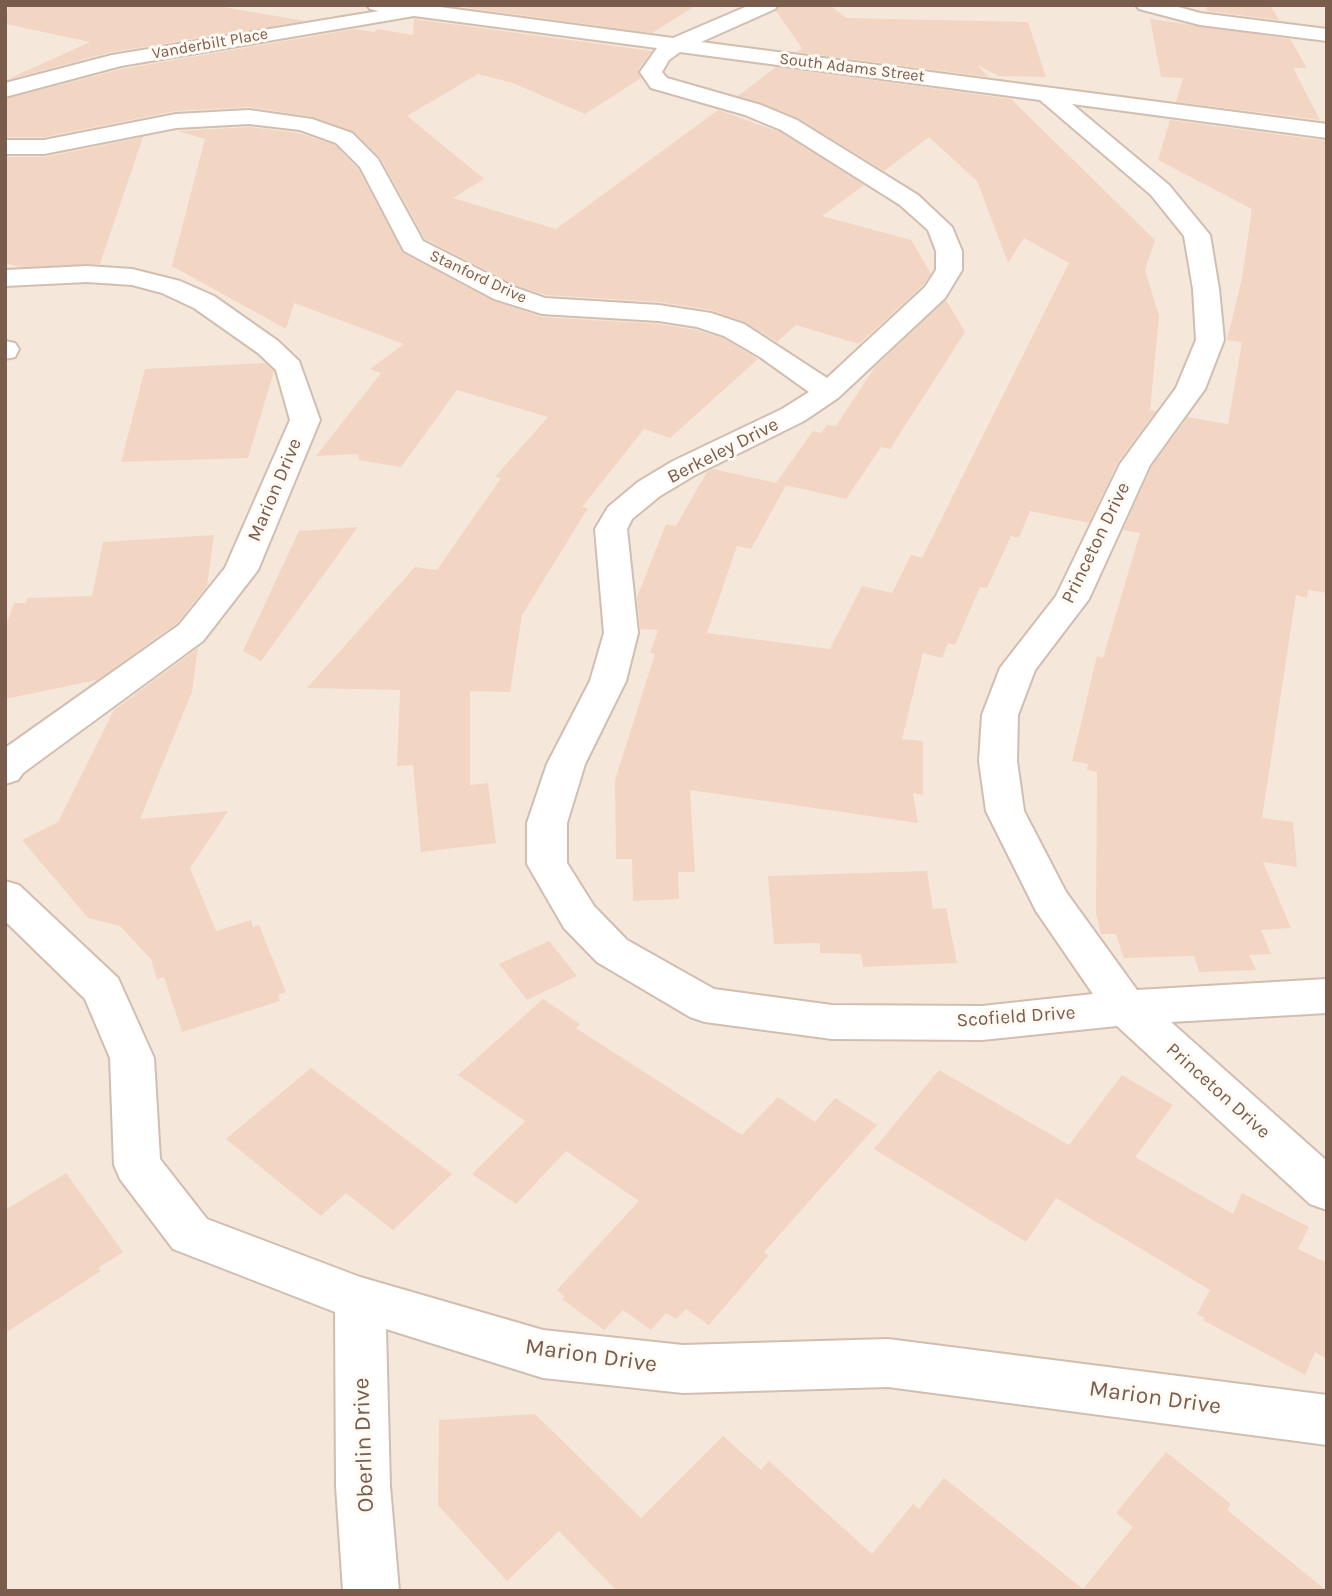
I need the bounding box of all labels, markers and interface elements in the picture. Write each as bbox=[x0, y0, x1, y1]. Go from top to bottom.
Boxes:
street label: Vanderbilt Place bbox=[150, 24, 270, 64]
street label: South Adams Street bbox=[778, 50, 926, 86]
street label: Stanford Drive bbox=[426, 246, 530, 308]
street label: Berkeley Drive bbox=[664, 413, 782, 489]
street label: Marion Drive bbox=[243, 435, 307, 545]
street label: Princeton Drive bbox=[1057, 479, 1135, 607]
street label: Scofield Drive bbox=[956, 1001, 1076, 1033]
street label: Princeton Drive bbox=[1161, 1038, 1275, 1144]
street label: Marion Drive bbox=[523, 1333, 659, 1379]
street label: Marion Drive bbox=[1087, 1375, 1223, 1421]
street label: Oberlin Drive bbox=[348, 1377, 380, 1513]

